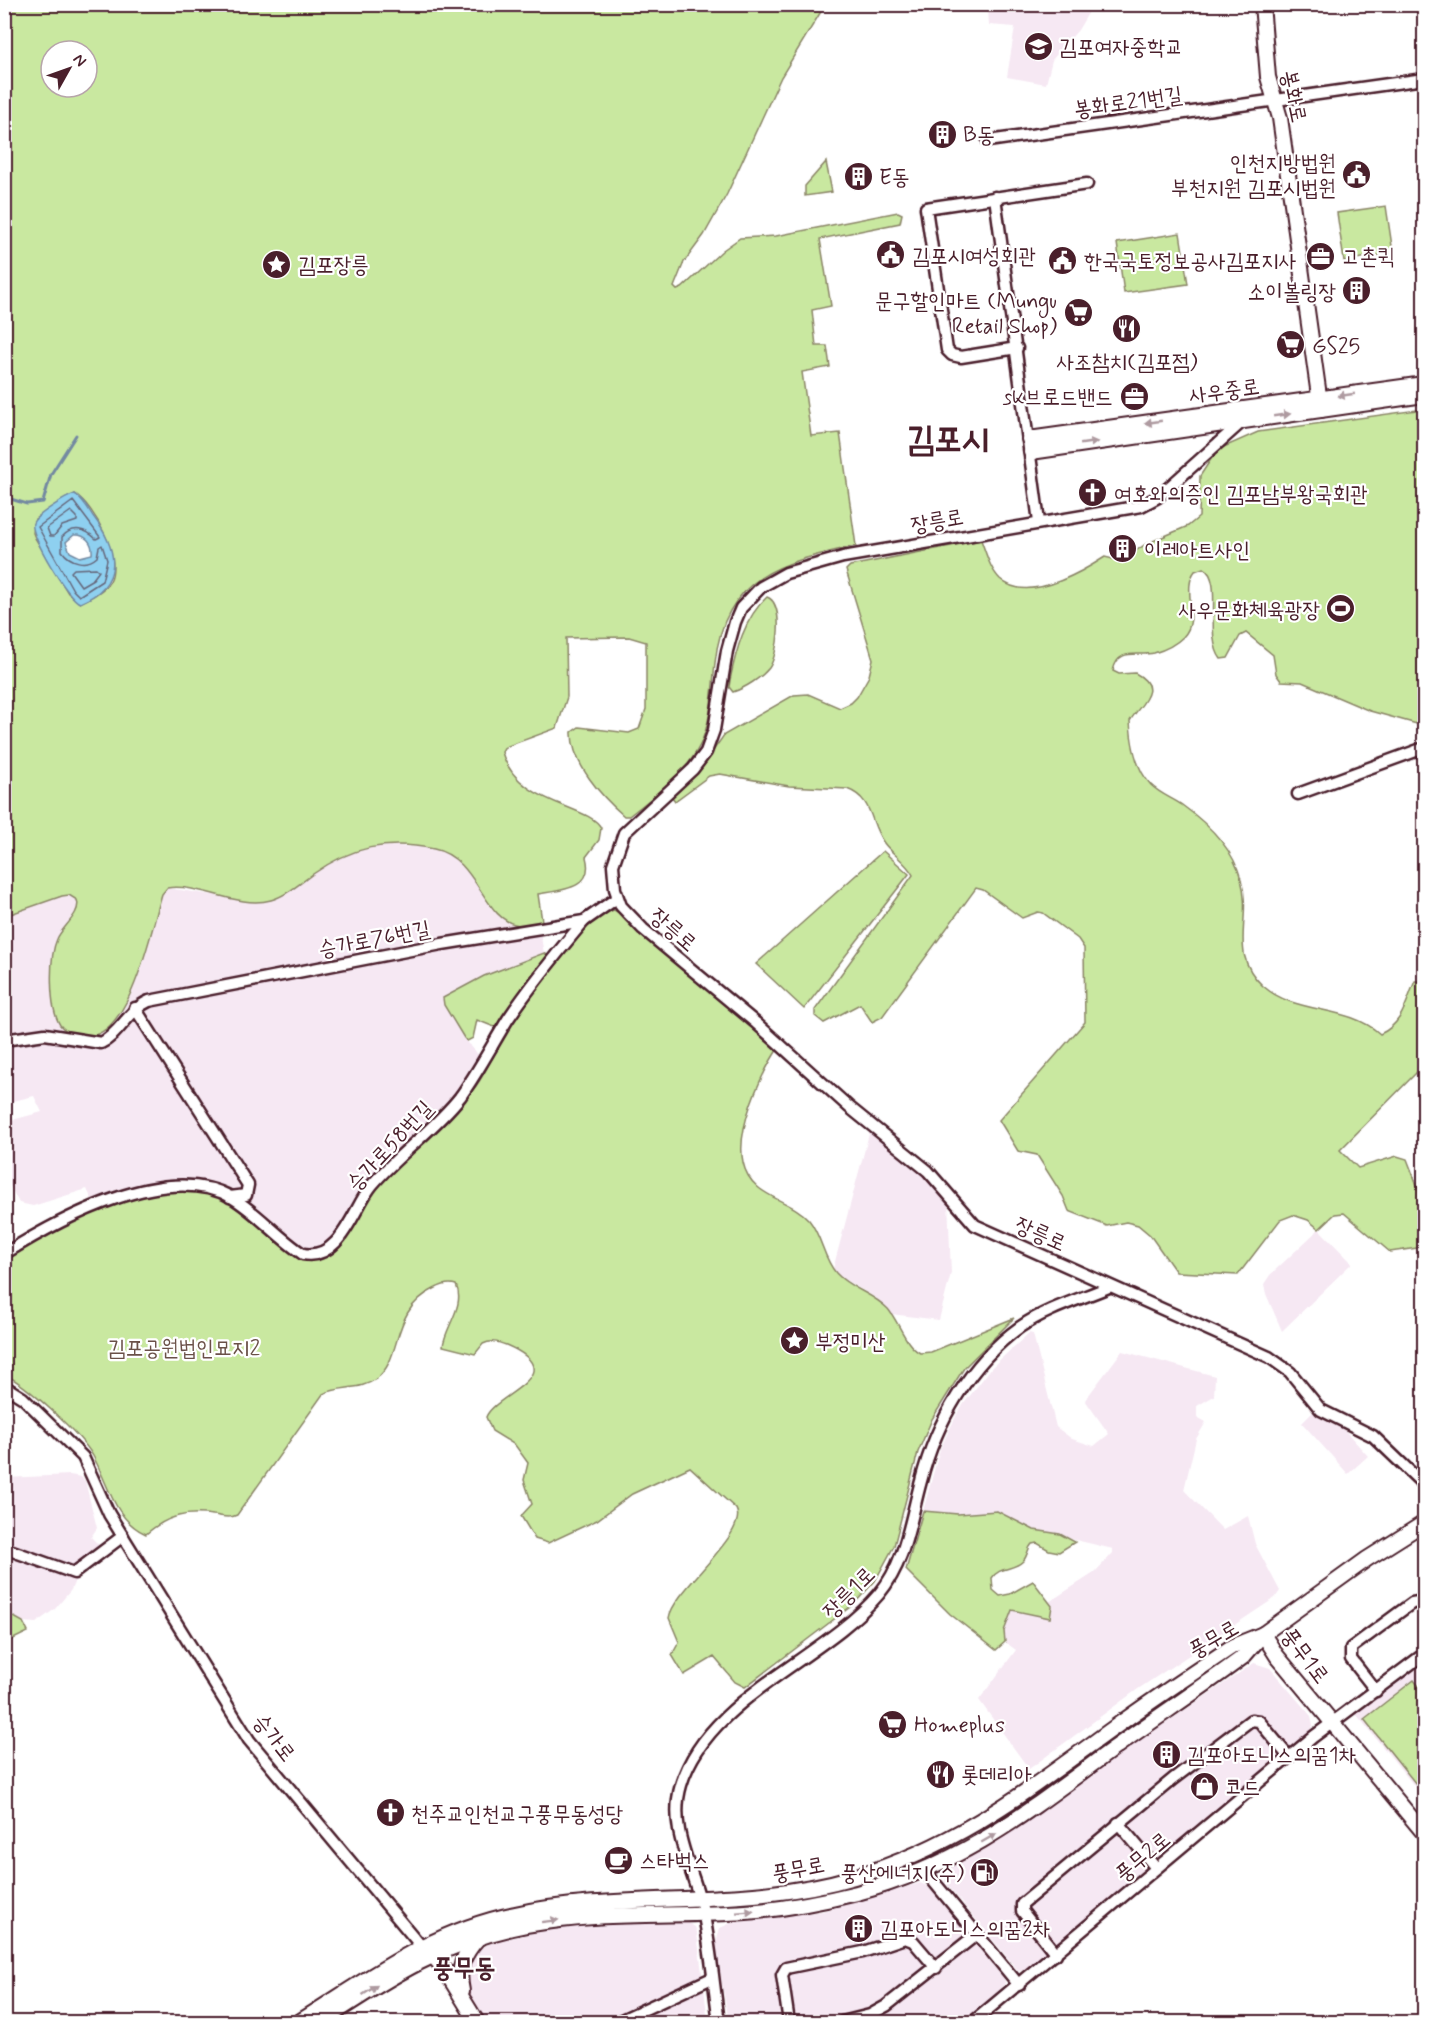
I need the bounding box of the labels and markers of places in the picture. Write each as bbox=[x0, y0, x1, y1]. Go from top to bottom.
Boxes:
school or university icon: 김포여자중학교 bbox=[1022, 30, 1054, 62]
place label: 김포여자중학교 bbox=[1059, 34, 1183, 62]
building icon: B동 bbox=[926, 118, 958, 150]
place label: B동 bbox=[963, 122, 995, 150]
place label: 인천지방법원 부천지원 김포시법원 bbox=[1171, 150, 1336, 203]
public building icon: 인천지방법원 부천지원 김포시법원 bbox=[1341, 159, 1373, 191]
building icon: E동 bbox=[842, 160, 874, 192]
place label: E동 bbox=[879, 164, 910, 192]
public building icon: 김포시여성회관 bbox=[875, 239, 907, 271]
office icon: 고촌퀵 bbox=[1305, 240, 1337, 272]
place label: 김포시여성회관 bbox=[912, 243, 1036, 271]
public building icon: 한국국토정보공사김포지사 bbox=[1047, 244, 1079, 276]
place label: 고촌퀵 bbox=[1342, 244, 1395, 272]
place icon: 김포장릉 bbox=[261, 248, 293, 280]
place label: 한국국토정보공사김포지사 bbox=[1084, 248, 1296, 276]
place label: 김포장릉 bbox=[298, 252, 369, 280]
building icon: 소이볼링장 bbox=[1341, 275, 1373, 307]
place label: 소이볼링장 bbox=[1247, 279, 1336, 307]
place label: 문구할인마트 (Mungu Retail Shop) bbox=[875, 288, 1057, 341]
supermarket icon: 문구할인마트 (Mungu Retail Shop) bbox=[1062, 297, 1094, 329]
restaurant icon: 사조참치(김포점) bbox=[1111, 313, 1143, 345]
supermarket icon: GS25 bbox=[1275, 329, 1307, 361]
place label: GS25 bbox=[1312, 333, 1360, 361]
place label: 사조참치(김포점) bbox=[1056, 349, 1198, 377]
office icon: sk브로드밴드 bbox=[1118, 380, 1150, 412]
place label: sk브로드밴드 bbox=[1002, 384, 1113, 412]
church icon: 여호와의증인 김포남부왕국회관 bbox=[1077, 477, 1109, 509]
place label: 여호와의증인 김포남부왕국회관 bbox=[1114, 481, 1368, 509]
building icon: 이레아트사인 bbox=[1107, 533, 1139, 565]
place label: 이레아트사인 bbox=[1144, 537, 1250, 565]
sports icon: 사우문화체육광장 bbox=[1325, 593, 1357, 625]
place label: 사우문화체육광장 bbox=[1178, 597, 1320, 625]
place icon: 부정미산 bbox=[778, 1325, 810, 1357]
place label: 부정미산 bbox=[815, 1329, 886, 1357]
supermarket icon: Homeplus bbox=[877, 1708, 909, 1740]
place label: Homeplus bbox=[914, 1712, 1005, 1740]
building icon: 김포아도니스의꿈1차 bbox=[1150, 1738, 1182, 1770]
place label: 김포아도니스의꿈1차 bbox=[1187, 1742, 1356, 1770]
restaurant icon: 롯데리아 bbox=[924, 1758, 956, 1790]
place label: 롯데리아 bbox=[961, 1762, 1032, 1790]
shop icon: 코드 bbox=[1188, 1770, 1220, 1802]
place label: 코드 bbox=[1225, 1774, 1260, 1802]
church icon: 천주교인천교구풍무동성당 bbox=[374, 1797, 406, 1829]
place label: 천주교인천교구풍무동성당 bbox=[411, 1801, 623, 1829]
cafe icon: 스타벅스 bbox=[602, 1844, 634, 1876]
place label: 스타벅스 bbox=[639, 1848, 710, 1876]
fuel station icon: 풍산에너지(주) bbox=[969, 1856, 1001, 1888]
place label: 풍산에너지(주) bbox=[841, 1860, 964, 1888]
building icon: 김포아도니스의꿈2차 bbox=[843, 1912, 875, 1944]
place label: 김포아도니스의꿈2차 bbox=[880, 1916, 1050, 1944]

